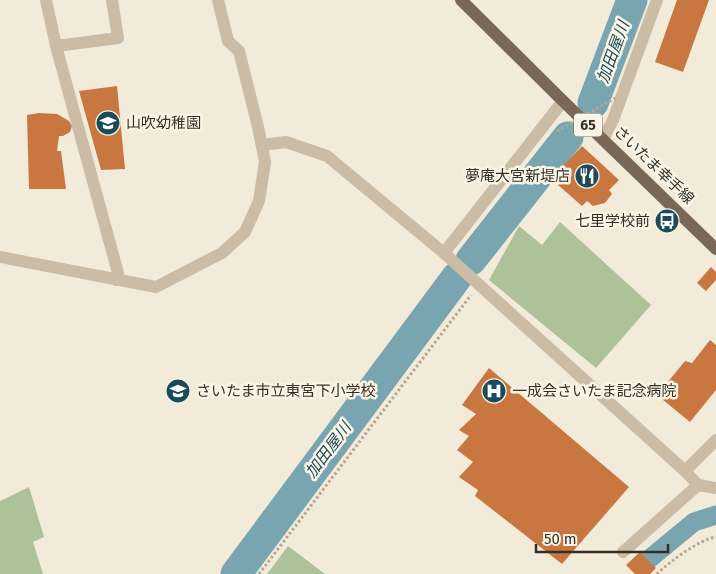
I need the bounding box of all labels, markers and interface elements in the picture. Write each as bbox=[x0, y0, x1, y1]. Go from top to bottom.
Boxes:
water label: 加田屋川 bbox=[593, 17, 634, 85]
school or university icon: 山吹幼稚園 bbox=[95, 110, 121, 136]
place label: 山吹幼稚園 bbox=[126, 114, 201, 132]
road number: 65 bbox=[574, 114, 602, 136]
street label: さいたま幸手線 bbox=[610, 122, 698, 208]
restaurant icon: 夢庵大宮新堤店 bbox=[574, 163, 600, 189]
place label: 夢庵大宮新堤店 bbox=[465, 167, 570, 185]
bus stop icon: 七里学校前 bbox=[654, 208, 680, 234]
place label: 七里学校前 bbox=[575, 212, 650, 230]
school or university icon: さいたま市立東宮下小学校 bbox=[165, 378, 191, 404]
hospital icon: 一成会さいたま記念病院 bbox=[481, 378, 507, 404]
place label: さいたま市立東宮下小学校 bbox=[196, 382, 376, 400]
place label: 一成会さいたま記念病院 bbox=[512, 382, 677, 400]
water label: 加田屋川 bbox=[301, 417, 356, 481]
scale bar bbox=[536, 522, 668, 554]
text: 50 m bbox=[544, 530, 577, 548]

